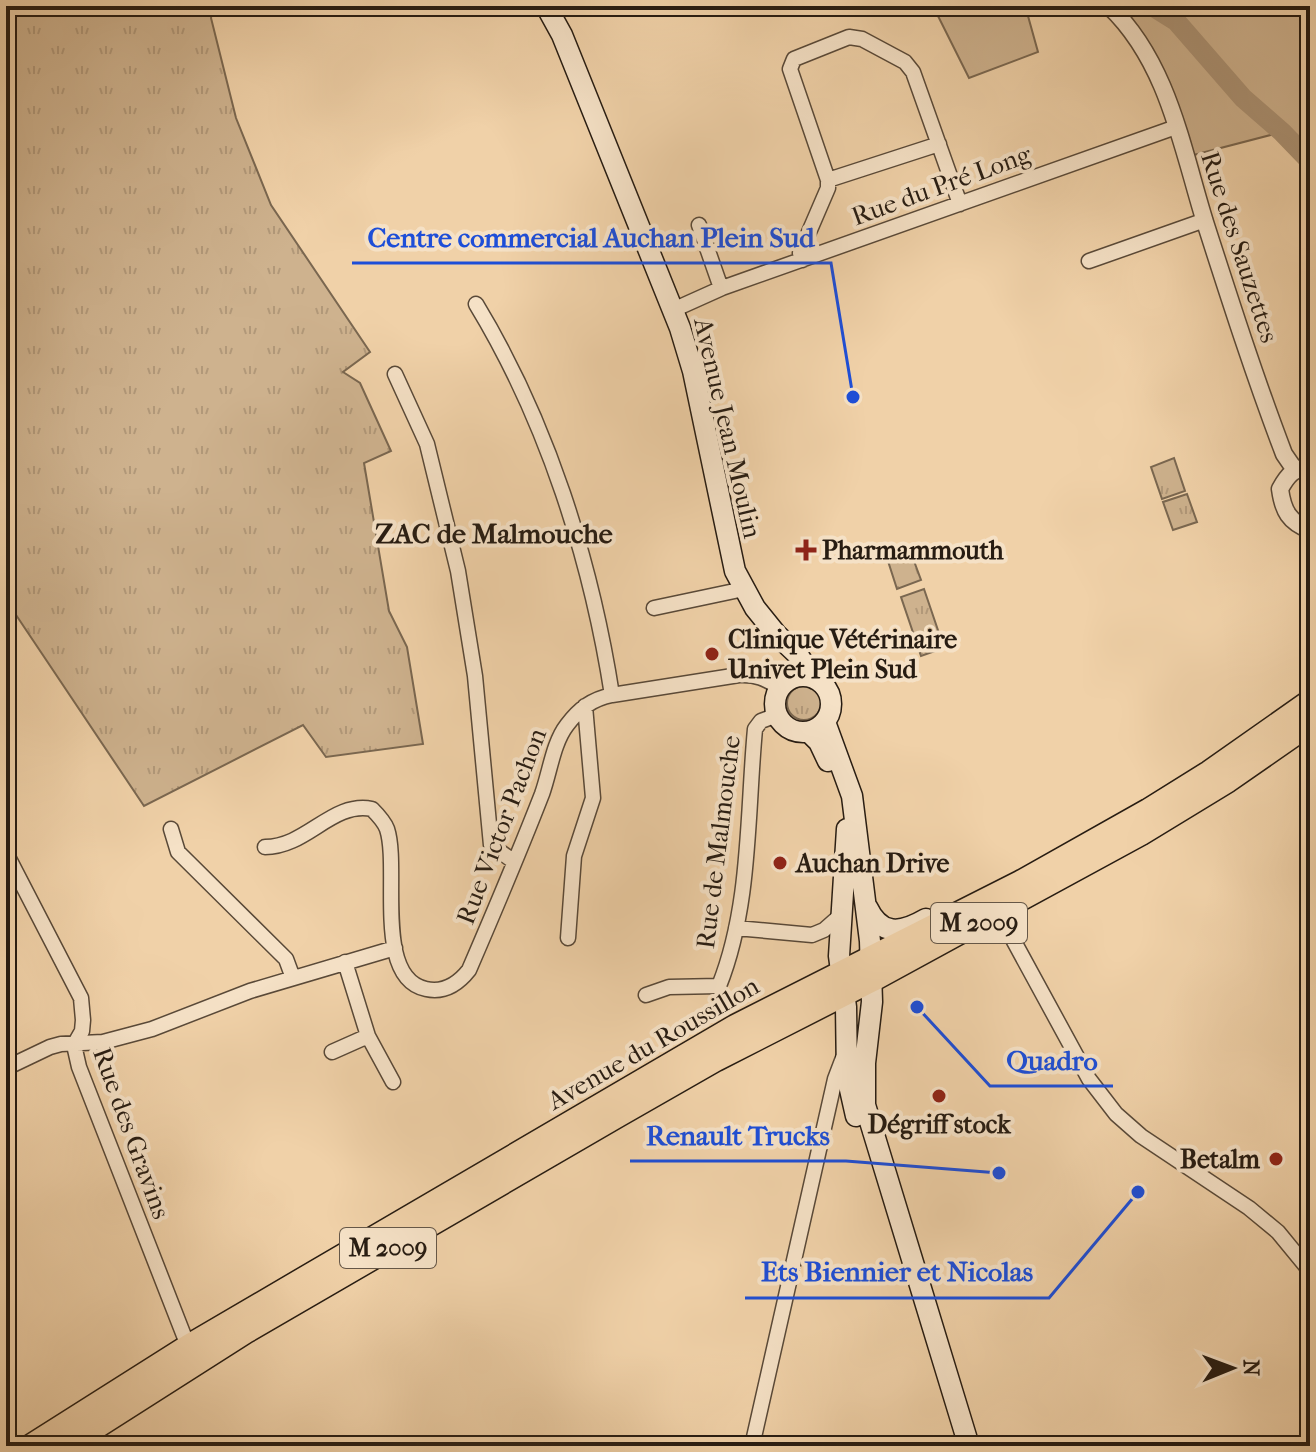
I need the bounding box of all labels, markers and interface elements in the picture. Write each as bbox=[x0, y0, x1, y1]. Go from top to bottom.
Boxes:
street label: Rue du Pré Long bbox=[847, 138, 1036, 232]
street label: Rue des Sauzettes bbox=[1194, 148, 1285, 347]
callout: Centre commercial Auchan Plein Sud bbox=[352, 211, 831, 263]
text: Centre commercial Auchan Plein Sud bbox=[367, 221, 815, 254]
street label: Avenue Jean Moulin bbox=[687, 314, 768, 541]
district label: ZAC de Malmouche bbox=[375, 517, 613, 550]
place label: Pharmammouth bbox=[822, 535, 1004, 566]
marker: Pharmammouth bbox=[797, 541, 815, 559]
place label: Clinique Vétérinaire Univet Plein Sud bbox=[727, 624, 957, 685]
marker: Clinique Vétérinaire Univet Plein Sud bbox=[703, 645, 721, 663]
street label: Rue Victor Pachon bbox=[450, 724, 553, 929]
street label: Rue de Malmouche bbox=[690, 733, 747, 951]
place label: Auchan Drive bbox=[794, 848, 950, 879]
marker: Auchan Drive bbox=[771, 854, 789, 872]
road number: M 2009 bbox=[931, 903, 1027, 943]
street label: Avenue du Roussillon bbox=[541, 970, 765, 1117]
callout: Quadro bbox=[990, 1034, 1113, 1086]
street label: Rue des Gravins bbox=[86, 1043, 177, 1223]
text: Quadro bbox=[1006, 1044, 1098, 1077]
marker: Dégriff stock bbox=[930, 1087, 948, 1105]
callout: Renault Trucks bbox=[630, 1109, 846, 1161]
place label: Dégriff stock bbox=[867, 1109, 1012, 1140]
text: Renault Trucks bbox=[646, 1119, 830, 1152]
place label: Betalm bbox=[1180, 1144, 1260, 1175]
marker: Betalm bbox=[1267, 1150, 1285, 1168]
road number: M 2009 bbox=[340, 1228, 436, 1268]
callout: Ets Biennier et Nicolas bbox=[745, 1246, 1049, 1298]
text: Ets Biennier et Nicolas bbox=[761, 1255, 1033, 1288]
north arrow bbox=[1192, 1328, 1272, 1408]
text: N bbox=[1238, 1359, 1264, 1377]

